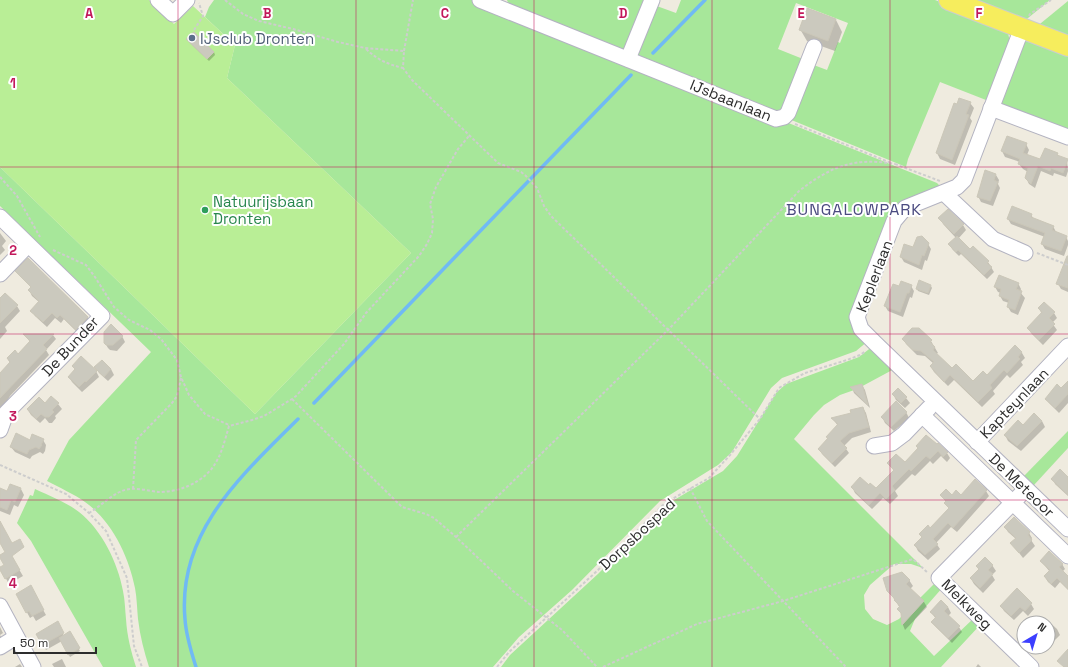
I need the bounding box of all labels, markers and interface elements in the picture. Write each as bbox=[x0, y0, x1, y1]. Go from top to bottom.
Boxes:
text: A bbox=[85, 5, 94, 22]
text: B bbox=[263, 5, 272, 22]
text: C bbox=[441, 5, 449, 22]
text: D bbox=[619, 5, 628, 22]
text: E bbox=[797, 5, 805, 22]
text: F bbox=[976, 5, 983, 22]
place label: IJsclub Dronten bbox=[200, 29, 314, 48]
marker: IJsclub Dronten bbox=[187, 33, 197, 43]
text: 1 bbox=[10, 75, 16, 92]
street label: IJsbaanlaan bbox=[687, 75, 775, 125]
place label: Natuurijsbaan Dronten bbox=[213, 192, 313, 228]
district label: BUNGALOWPARK bbox=[786, 199, 922, 220]
marker: Natuurijsbaan Dronten bbox=[200, 205, 210, 215]
street label: Keplerlaan bbox=[852, 237, 896, 315]
text: 2 bbox=[9, 242, 17, 259]
street label: De Bunder bbox=[37, 312, 103, 380]
street label: Kapteynlaan bbox=[976, 364, 1052, 442]
text: 3 bbox=[9, 408, 17, 425]
street label: De Meteoor bbox=[985, 449, 1059, 521]
street label: Dorpsbospad bbox=[595, 494, 679, 574]
text: 4 bbox=[9, 575, 17, 592]
street label: Melkweg bbox=[938, 575, 996, 633]
north arrow bbox=[1016, 615, 1056, 655]
text: N bbox=[1035, 619, 1049, 635]
scale bar bbox=[14, 629, 96, 655]
text: 50 m bbox=[20, 635, 48, 651]

